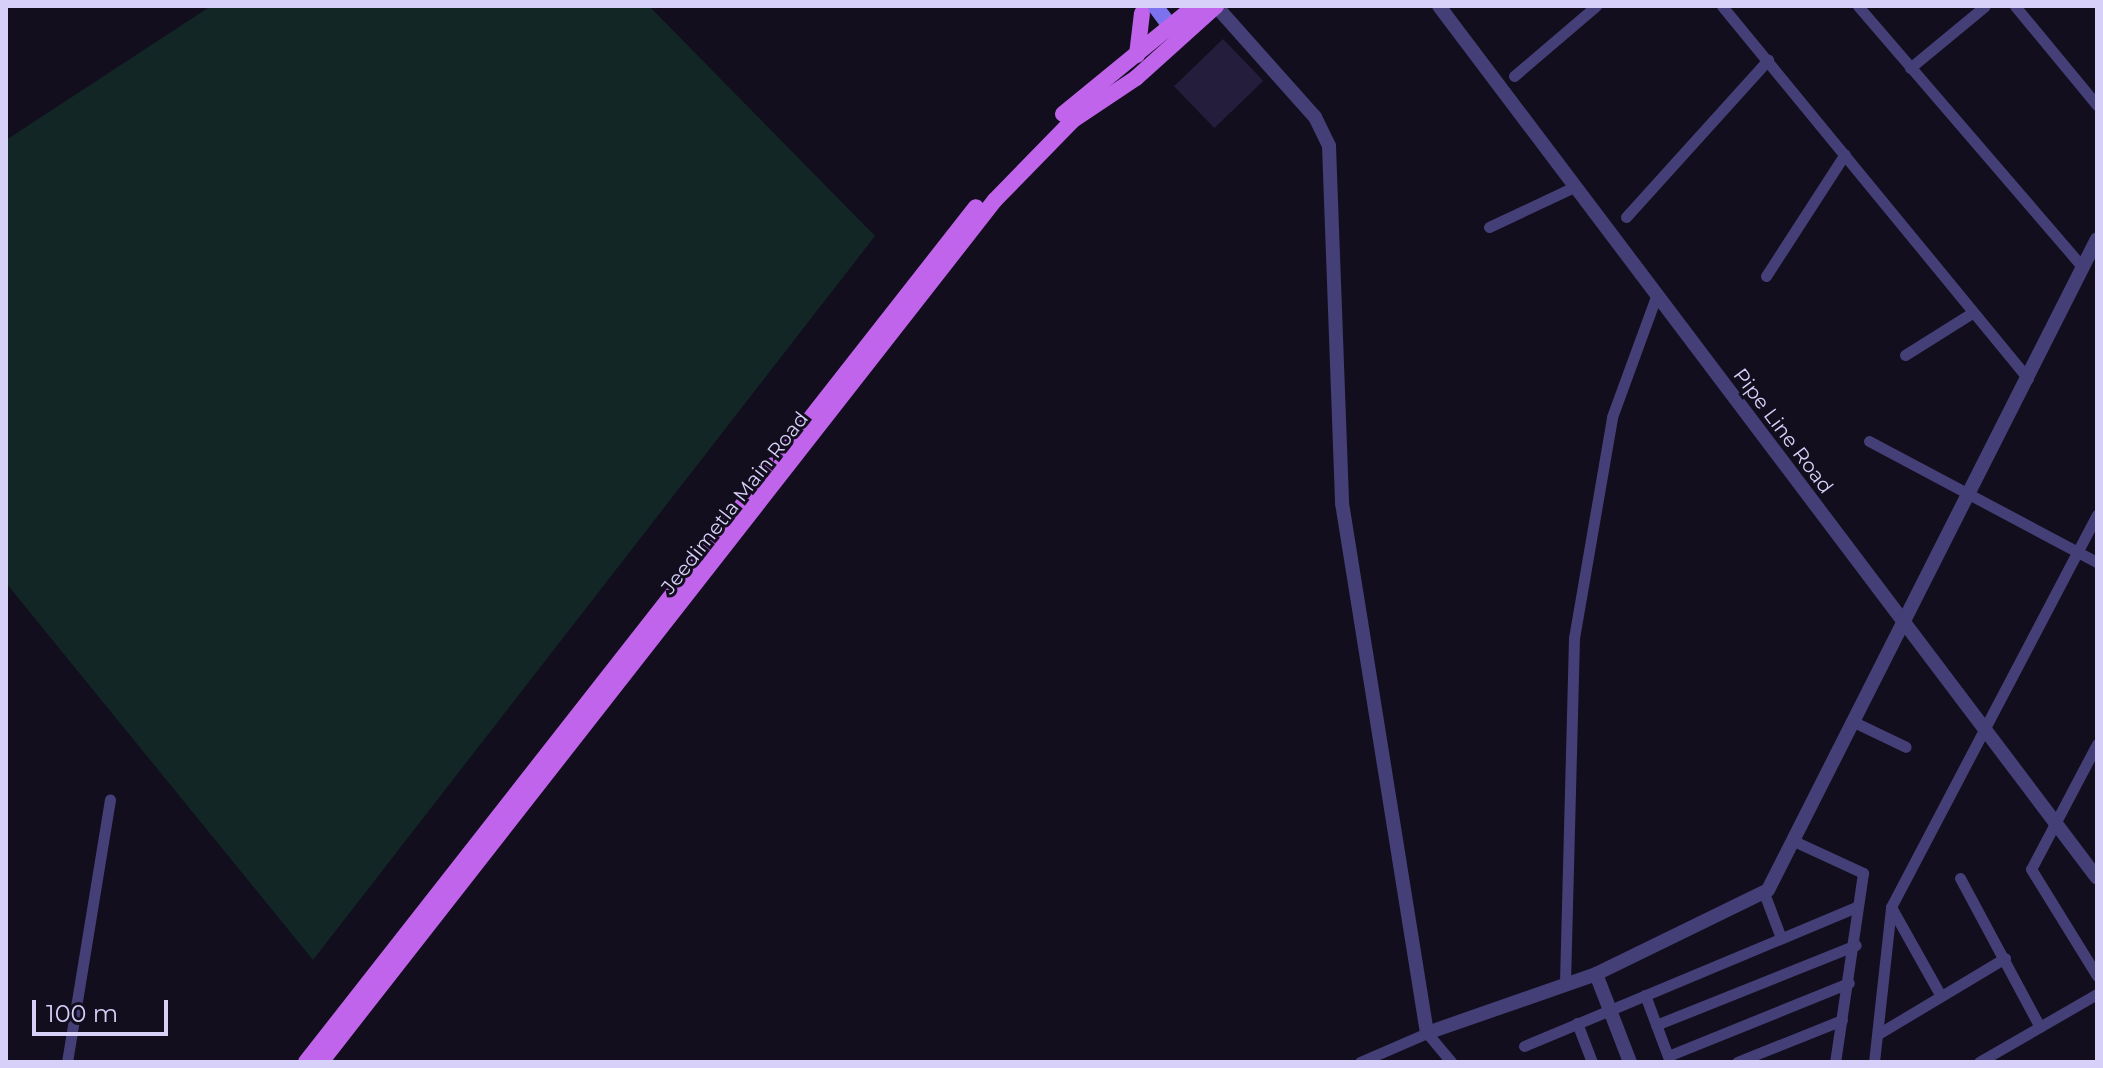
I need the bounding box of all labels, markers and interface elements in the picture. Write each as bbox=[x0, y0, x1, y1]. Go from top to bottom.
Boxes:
street label: Pipe Line Road bbox=[1728, 364, 1838, 498]
street label: Jeedimetla Main Road bbox=[656, 407, 814, 599]
scale bar bbox=[36, 984, 172, 1034]
text: 100 m bbox=[46, 999, 118, 1028]

